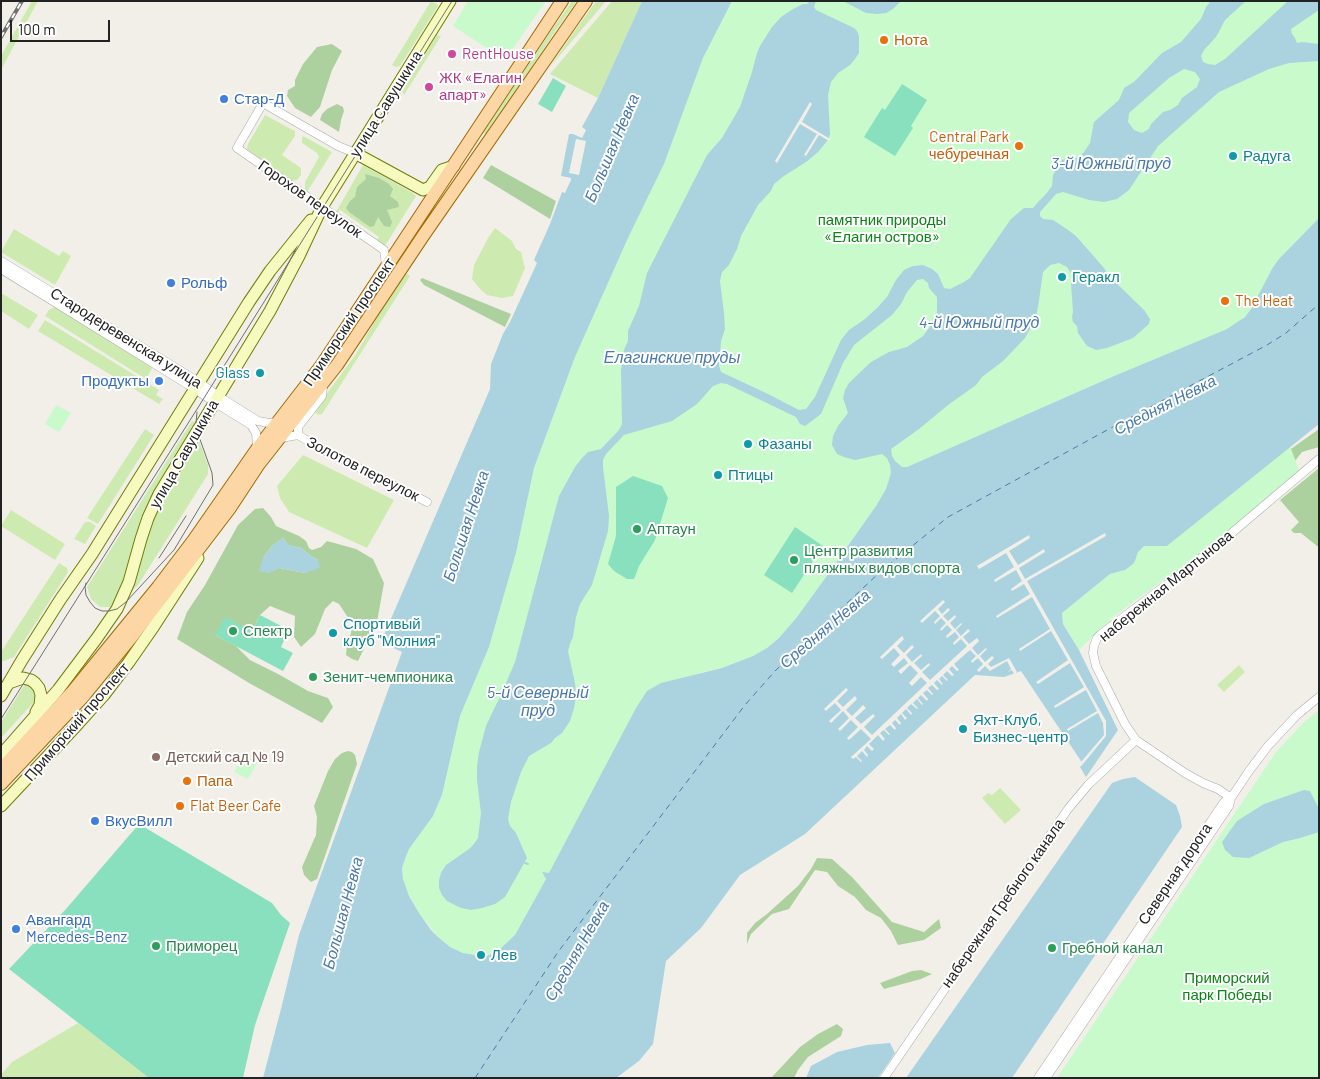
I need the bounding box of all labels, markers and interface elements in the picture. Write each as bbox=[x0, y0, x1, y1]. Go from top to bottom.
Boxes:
scale bar bbox=[12, 10, 112, 42]
text: 100 m bbox=[18, 20, 56, 38]
place label: Нота bbox=[894, 31, 928, 49]
marker: Нота bbox=[878, 34, 890, 46]
place label: RentHouse bbox=[462, 45, 534, 63]
street label: улица Савушкина bbox=[346, 47, 426, 161]
marker: RentHouse bbox=[446, 48, 458, 60]
place label: ЖК «Елагин апарт» bbox=[439, 69, 522, 104]
marker: ЖК «Елагин апарт» bbox=[423, 81, 435, 93]
place label: Стар-Д bbox=[234, 90, 284, 108]
water label: Большая Невка bbox=[581, 91, 643, 205]
marker: Стар-Д bbox=[218, 93, 230, 105]
place label: Central Park чебуречная bbox=[929, 128, 1009, 163]
marker: Central Park чебуречная bbox=[1013, 140, 1025, 152]
place label: Радуга bbox=[1243, 147, 1291, 165]
marker: Радуга bbox=[1227, 150, 1239, 162]
water label: 3-й Южный пруд bbox=[1051, 154, 1171, 174]
street label: Горохов переулок bbox=[255, 156, 365, 242]
park label: памятник природы «Елагин остров» bbox=[818, 211, 946, 246]
street label: Приморский проспект bbox=[299, 255, 399, 389]
place label: Геракл bbox=[1072, 268, 1120, 286]
marker: Геракл bbox=[1056, 271, 1068, 283]
place label: Рольф bbox=[181, 274, 227, 292]
marker: Рольф bbox=[165, 277, 177, 289]
street label: Стародеревенская улица bbox=[47, 284, 205, 392]
place label: The Heat bbox=[1235, 292, 1293, 310]
marker: The Heat bbox=[1219, 295, 1231, 307]
water label: 4-й Южный пруд bbox=[919, 313, 1039, 333]
water label: Елагинские пруды bbox=[604, 348, 740, 368]
place label: Glass bbox=[215, 364, 250, 382]
marker: Glass bbox=[254, 367, 266, 379]
water label: Средняя Невка bbox=[1111, 371, 1219, 439]
place label: Продукты bbox=[81, 372, 149, 390]
marker: Продукты bbox=[153, 375, 165, 387]
street label: улица Савушкина bbox=[146, 397, 222, 511]
street label: Золотов переулок bbox=[304, 433, 422, 505]
place label: Фазаны bbox=[758, 435, 812, 453]
marker: Фазаны bbox=[742, 438, 754, 450]
place label: Птицы bbox=[728, 466, 773, 484]
water label: Большая Невка bbox=[439, 468, 493, 584]
marker: Птицы bbox=[712, 469, 724, 481]
place label: Аптаун bbox=[647, 520, 696, 538]
marker: Аптаун bbox=[631, 523, 643, 535]
street label: набережная Мартынова bbox=[1095, 526, 1237, 646]
place label: Центр развития пляжных видов спорта bbox=[804, 542, 960, 577]
marker: Центр развития пляжных видов спорта bbox=[788, 554, 800, 566]
water label: Средняя Невка bbox=[776, 586, 874, 672]
place label: Спортивый клуб "Молния" bbox=[343, 615, 440, 650]
place label: Спектр bbox=[243, 622, 292, 640]
marker: Спектр bbox=[227, 625, 239, 637]
marker: Спортивый клуб "Молния" bbox=[327, 627, 339, 639]
street label: Приморский проспект bbox=[21, 659, 133, 785]
place label: Зенит-чемпионика bbox=[323, 668, 453, 686]
marker: Зенит-чемпионика bbox=[307, 671, 319, 683]
water label: 5-й Северный пруд bbox=[487, 683, 589, 721]
place label: Яхт-Клуб, Бизнес-центр bbox=[973, 711, 1068, 746]
marker: Яхт-Клуб, Бизнес-центр bbox=[957, 723, 969, 735]
place label: Детский сад № 19 bbox=[166, 748, 284, 766]
marker: Детский сад № 19 bbox=[150, 751, 162, 763]
place label: Папа bbox=[197, 772, 233, 790]
marker: Папа bbox=[181, 775, 193, 787]
place label: Flat Beer Cafe bbox=[190, 797, 281, 815]
marker: Flat Beer Cafe bbox=[174, 800, 186, 812]
place label: ВкусВилл bbox=[105, 812, 172, 830]
marker: ВкусВилл bbox=[89, 815, 101, 827]
street label: набережная Гребного канала bbox=[938, 815, 1068, 991]
street label: Северная дорога bbox=[1134, 820, 1216, 928]
water label: Большая Невка bbox=[319, 855, 367, 971]
water label: Средняя Невка bbox=[541, 898, 613, 1004]
place label: Авангард Mercedes-Benz bbox=[26, 911, 127, 946]
marker: Авангард Mercedes-Benz bbox=[10, 923, 22, 935]
place label: Приморец bbox=[166, 937, 237, 955]
place label: Гребной канал bbox=[1062, 939, 1163, 957]
marker: Приморец bbox=[150, 940, 162, 952]
marker: Гребной канал bbox=[1046, 942, 1058, 954]
place label: Лев bbox=[491, 946, 517, 964]
marker: Лев bbox=[475, 949, 487, 961]
park label: Приморский парк Победы bbox=[1182, 969, 1272, 1004]

